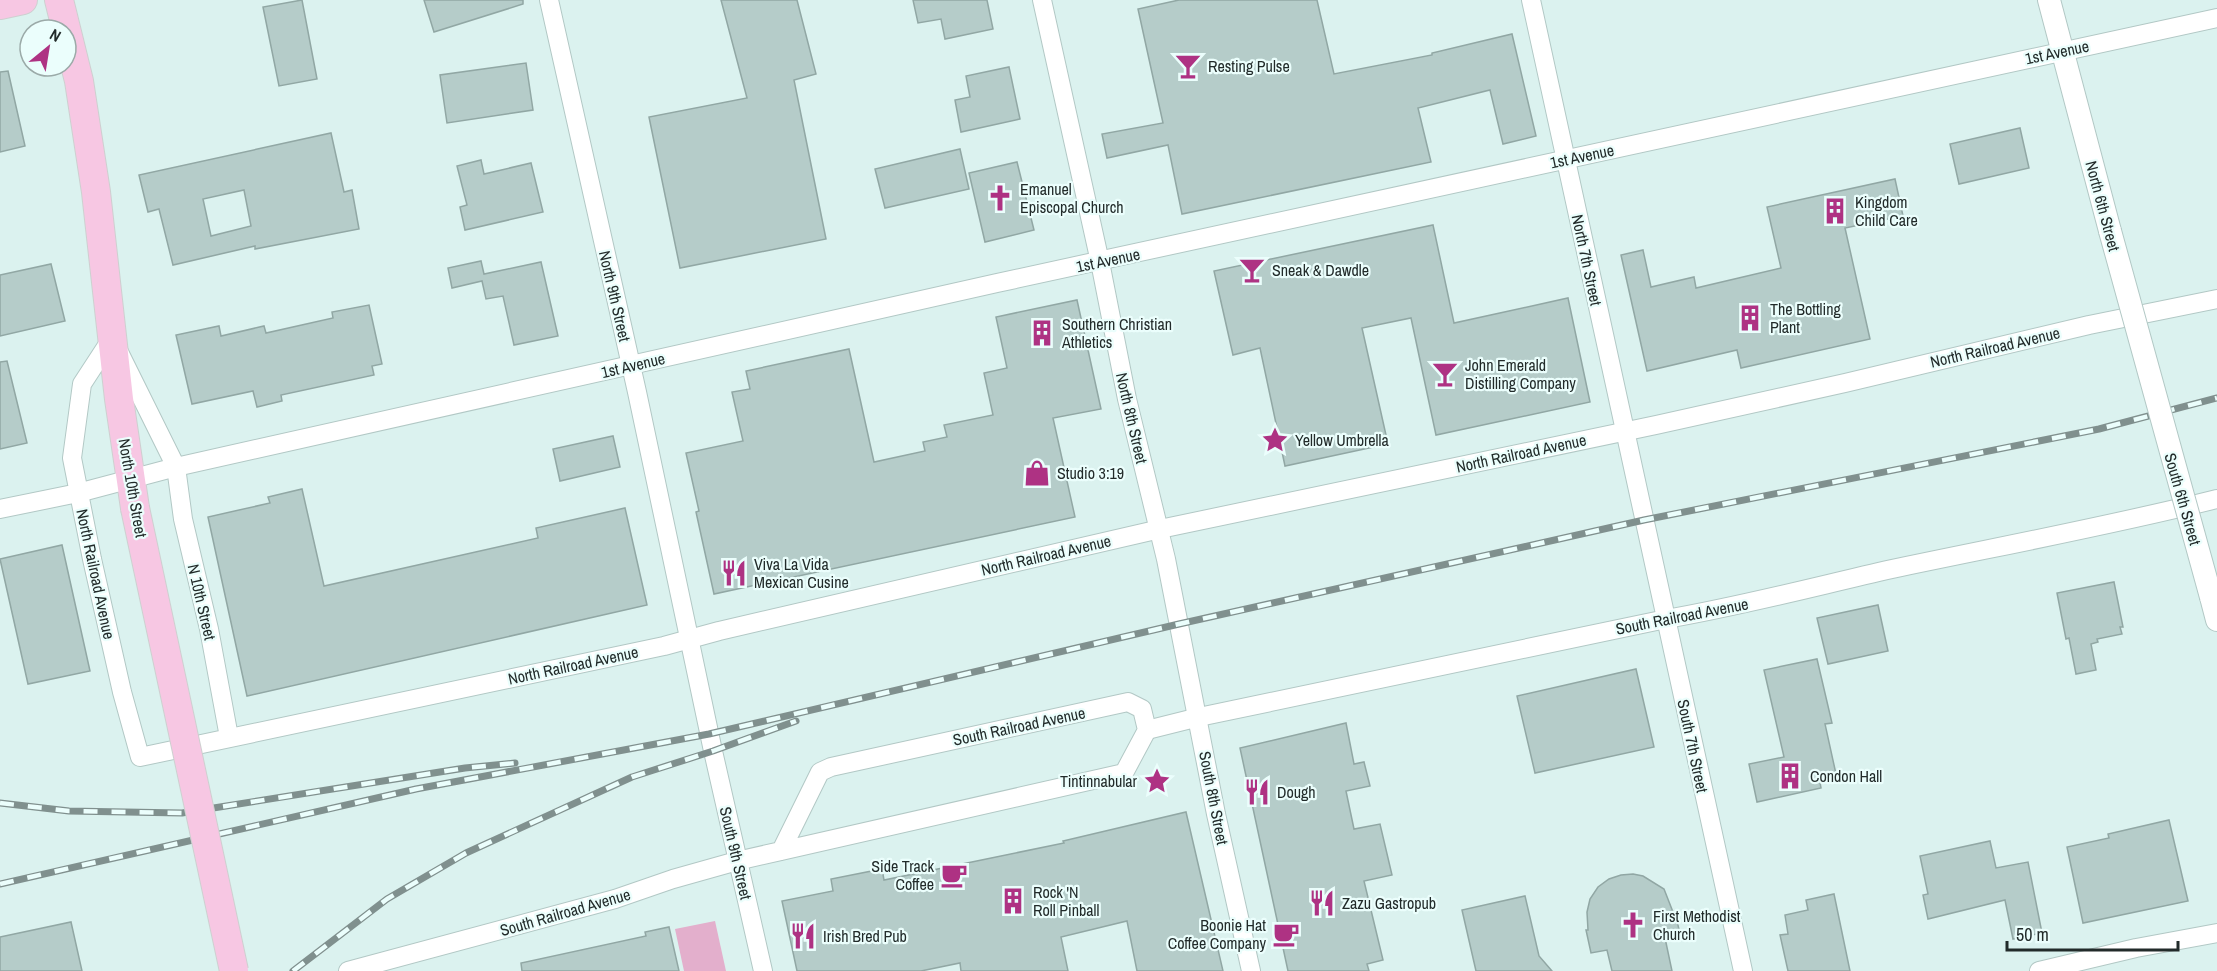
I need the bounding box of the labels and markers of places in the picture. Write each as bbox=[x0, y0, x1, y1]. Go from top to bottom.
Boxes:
bar icon: Resting Pulse bbox=[1173, 51, 1203, 81]
place label: Resting Pulse bbox=[1208, 55, 1290, 77]
place label: Emanuel Episcopal Church bbox=[1020, 178, 1124, 218]
church icon: Emanuel Episcopal Church bbox=[985, 183, 1015, 213]
place label: Kingdom Child Care bbox=[1855, 191, 1918, 231]
building icon: Kingdom Child Care bbox=[1820, 196, 1850, 226]
bar icon: Sneak & Dawdle bbox=[1237, 255, 1267, 285]
place label: Sneak & Dawdle bbox=[1272, 259, 1369, 281]
place label: The Bottling Plant bbox=[1770, 298, 1841, 338]
building icon: The Bottling Plant bbox=[1735, 303, 1765, 333]
place label: Southern Christian Athletics bbox=[1061, 313, 1172, 353]
building icon: Southern Christian Athletics bbox=[1027, 318, 1057, 348]
place label: John Emerald Distilling Company bbox=[1465, 354, 1576, 394]
bar icon: John Emerald Distilling Company bbox=[1430, 359, 1460, 389]
place icon: Yellow Umbrella bbox=[1260, 425, 1290, 455]
place label: Yellow Umbrella bbox=[1295, 429, 1389, 451]
shop icon: Studio 3:19 bbox=[1022, 458, 1052, 488]
place label: Studio 3:19 bbox=[1057, 462, 1124, 484]
place label: Viva La Vida Mexican Cusine bbox=[754, 553, 849, 593]
restaurant icon: Viva La Vida Mexican Cusine bbox=[719, 558, 749, 588]
building icon: Condon Hall bbox=[1775, 761, 1805, 791]
place label: Condon Hall bbox=[1810, 765, 1882, 787]
place icon: Tintinnabular bbox=[1142, 766, 1172, 796]
place label: Tintinnabular bbox=[1060, 770, 1138, 792]
restaurant icon: Dough bbox=[1242, 777, 1272, 807]
place label: Dough bbox=[1277, 781, 1316, 803]
place label: Side Track Coffee bbox=[871, 855, 934, 895]
cafe icon: Side Track Coffee bbox=[939, 860, 969, 890]
place label: Rock 'N Roll Pinball bbox=[1033, 881, 1099, 921]
building icon: Rock 'N Roll Pinball bbox=[998, 886, 1028, 916]
restaurant icon: Zazu Gastropub bbox=[1307, 888, 1337, 918]
place label: Zazu Gastropub bbox=[1342, 892, 1436, 914]
place label: First Methodist Church bbox=[1653, 905, 1741, 945]
church icon: First Methodist Church bbox=[1618, 910, 1648, 940]
place label: Boonie Hat Coffee Company bbox=[1168, 914, 1266, 954]
cafe icon: Boonie Hat Coffee Company bbox=[1271, 919, 1301, 949]
restaurant icon: Irish Bred Pub bbox=[788, 921, 818, 951]
place label: Irish Bred Pub bbox=[823, 925, 907, 947]

